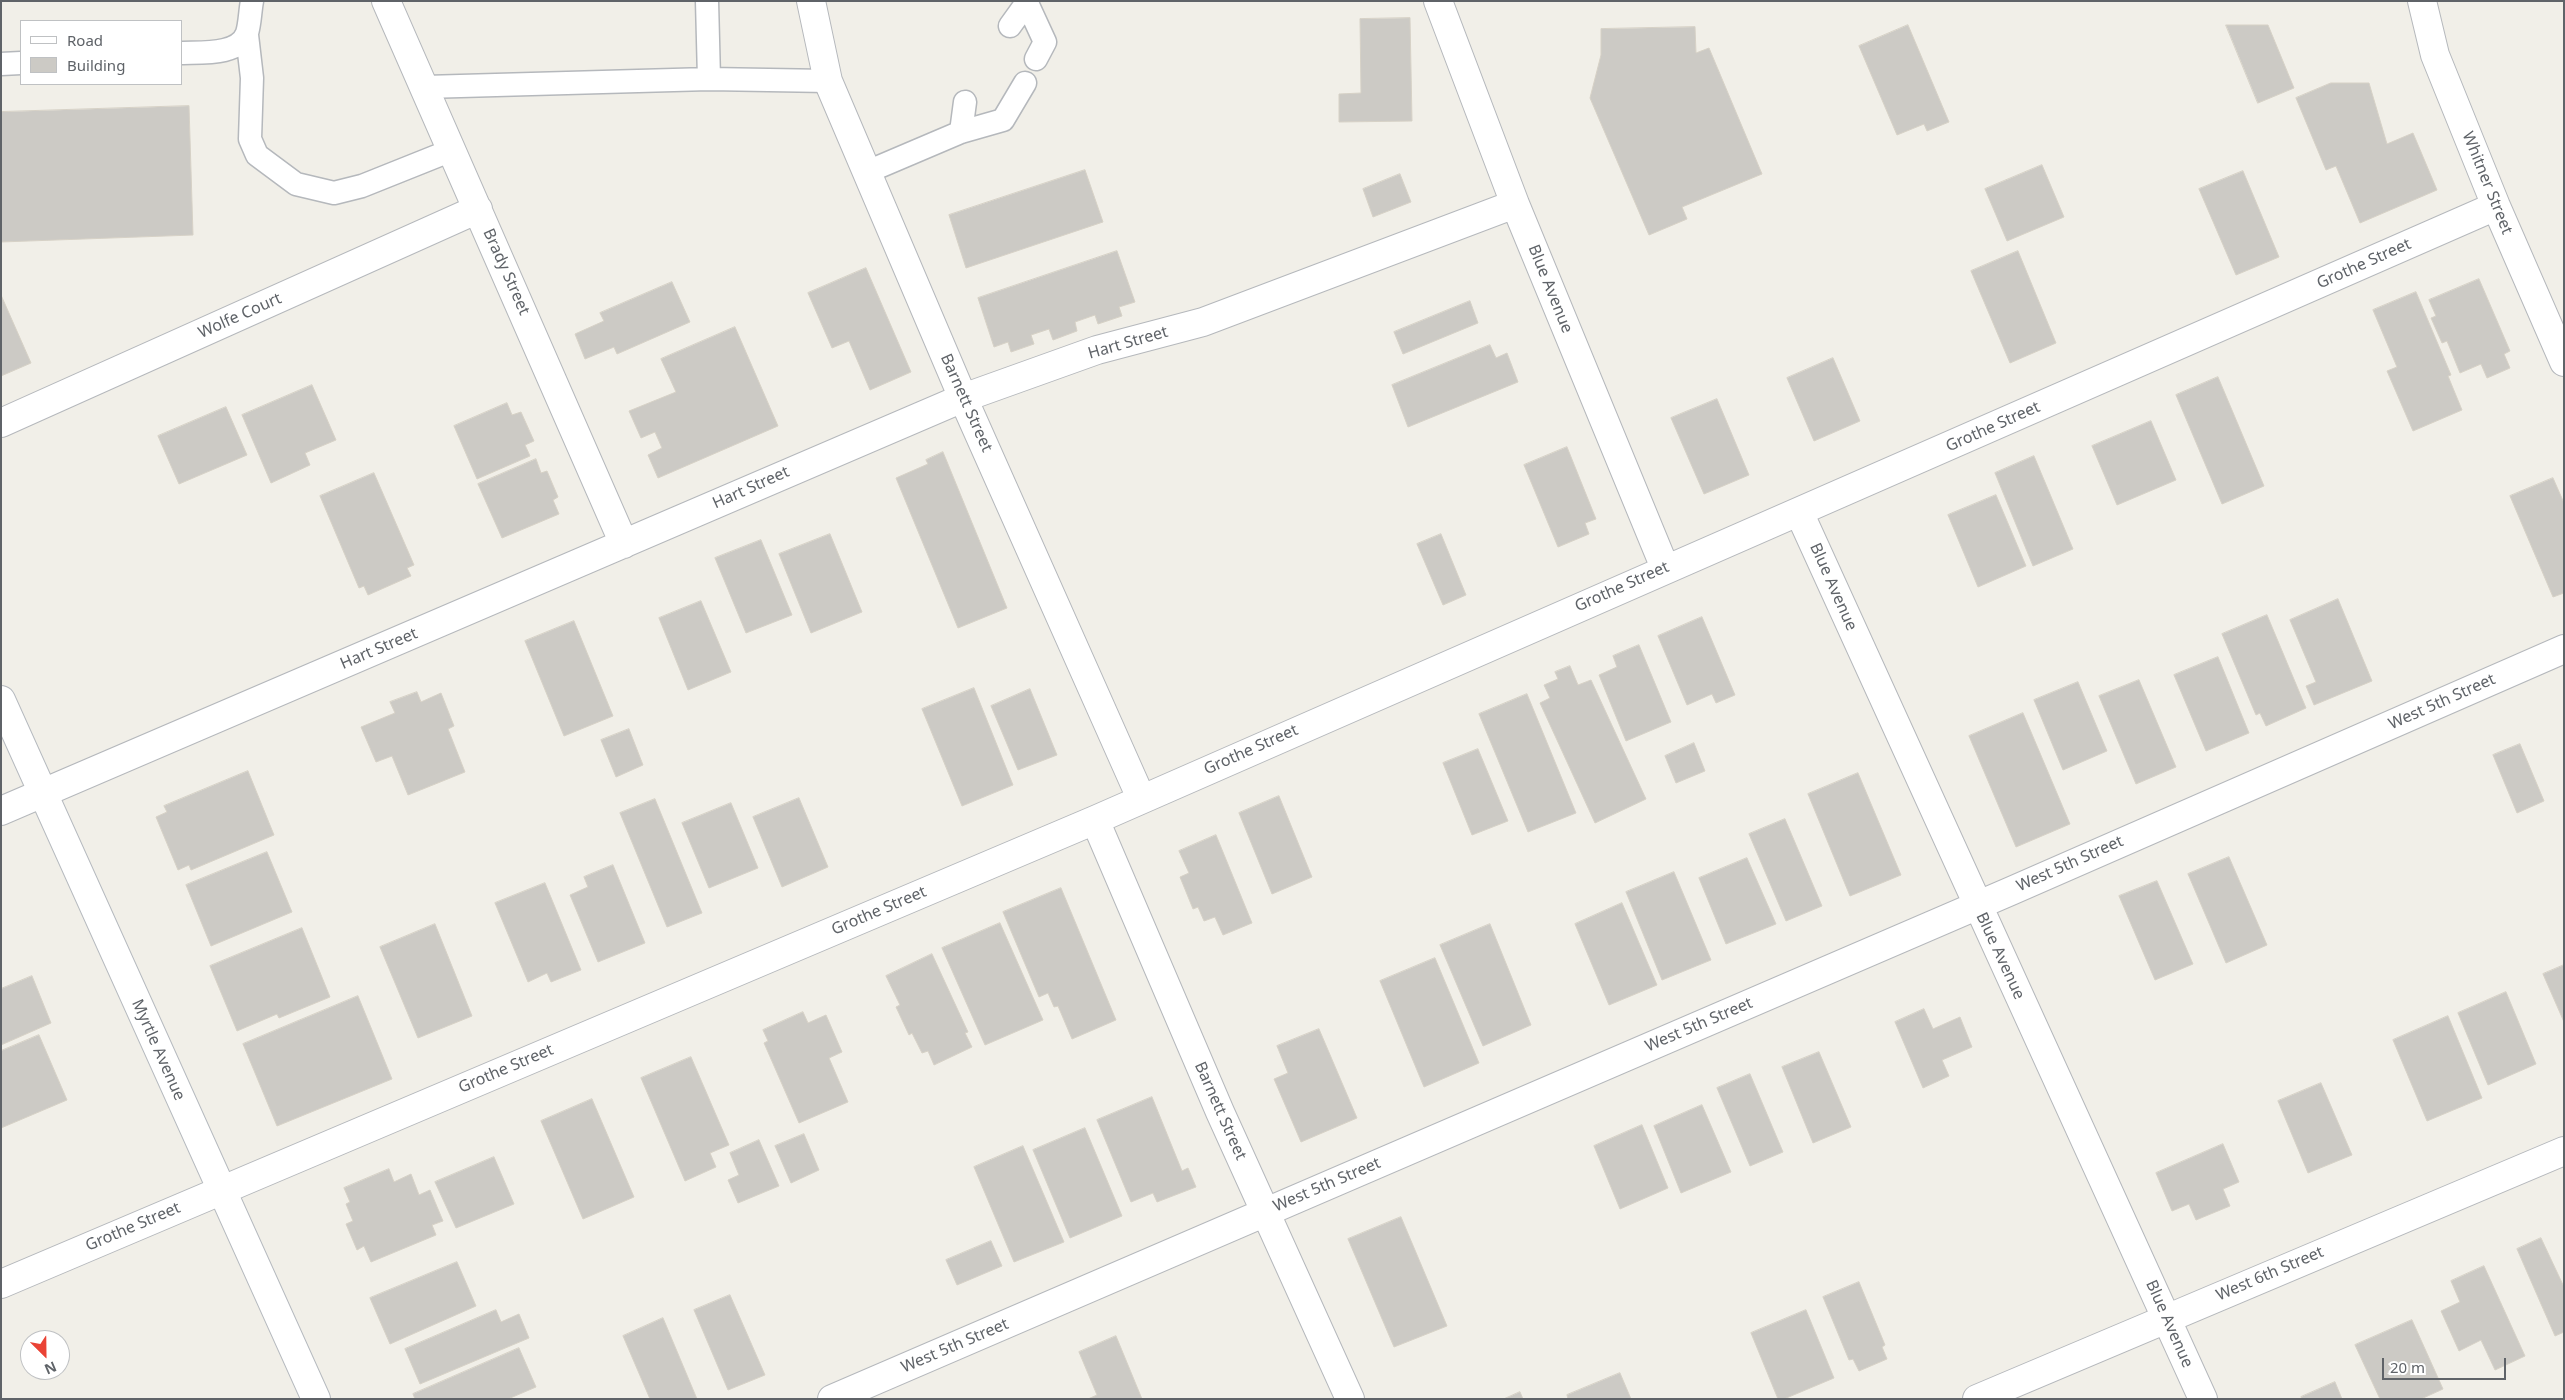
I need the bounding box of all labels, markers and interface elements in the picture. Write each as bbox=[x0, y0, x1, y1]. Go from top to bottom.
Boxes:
legend bbox=[20, 20, 182, 85]
text: Road bbox=[67, 30, 103, 50]
text: Building bbox=[67, 55, 125, 75]
street label: Whitner Street bbox=[2458, 129, 2516, 237]
street label: Brady Street bbox=[478, 226, 534, 318]
street label: Grothe Street bbox=[2314, 235, 2414, 293]
street label: Blue Avenue bbox=[1524, 242, 1576, 336]
street label: Wolfe Court bbox=[195, 289, 285, 343]
street label: Hart Street bbox=[1086, 322, 1170, 364]
street label: Barnett Street bbox=[936, 351, 996, 455]
street label: Grothe Street bbox=[1943, 398, 2043, 456]
street label: Hart Street bbox=[710, 463, 792, 513]
street label: Blue Avenue bbox=[1805, 540, 1861, 634]
street label: Grothe Street bbox=[1572, 558, 1672, 616]
street label: Hart Street bbox=[337, 624, 421, 674]
street label: West 5th Street bbox=[2386, 670, 2498, 734]
street label: Grothe Street bbox=[1201, 721, 1301, 779]
street label: West 5th Street bbox=[2014, 832, 2126, 896]
street label: Grothe Street bbox=[829, 882, 929, 940]
street label: Blue Avenue bbox=[1971, 909, 2029, 1003]
street label: West 5th Street bbox=[1642, 994, 1756, 1056]
street label: Myrtle Avenue bbox=[127, 997, 189, 1103]
street label: Grothe Street bbox=[456, 1040, 556, 1098]
street label: Barnett Street bbox=[1190, 1059, 1250, 1163]
street label: West 5th Street bbox=[1270, 1154, 1384, 1216]
street label: Grothe Street bbox=[83, 1198, 183, 1256]
street label: West 6th Street bbox=[2213, 1243, 2327, 1305]
street label: Blue Avenue bbox=[2141, 1277, 2197, 1371]
street label: West 5th Street bbox=[898, 1315, 1012, 1377]
north arrow bbox=[20, 1330, 70, 1380]
scale bar bbox=[2385, 1348, 2509, 1380]
text: N bbox=[42, 1357, 60, 1379]
text: 20 m bbox=[2390, 1357, 2425, 1377]

